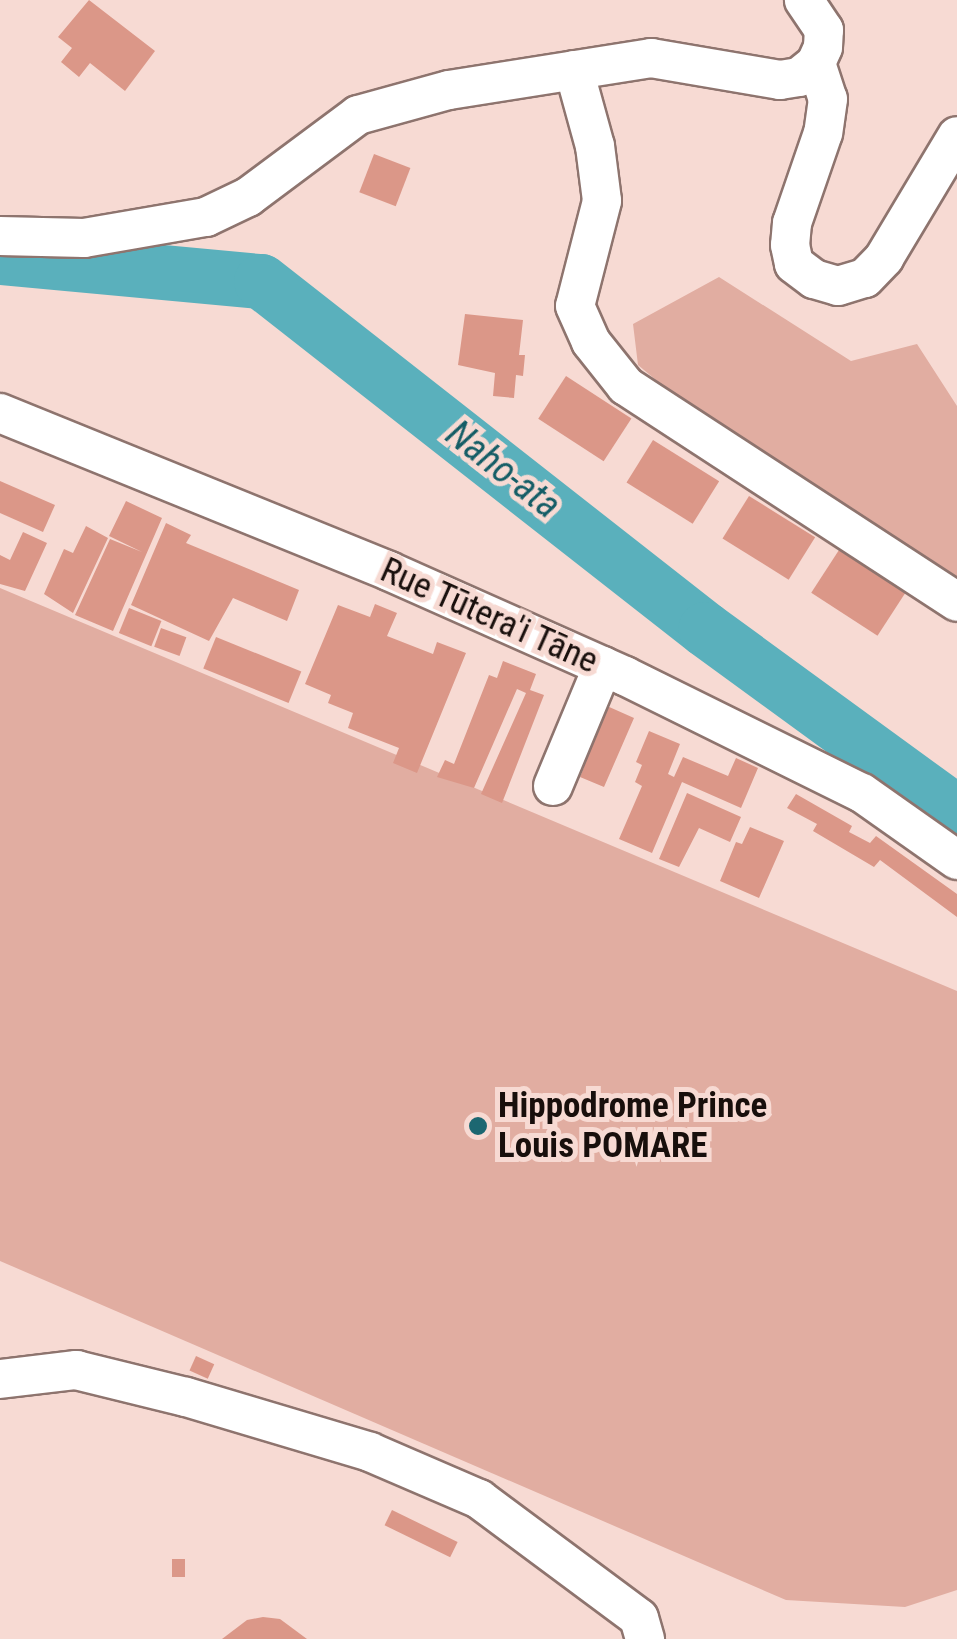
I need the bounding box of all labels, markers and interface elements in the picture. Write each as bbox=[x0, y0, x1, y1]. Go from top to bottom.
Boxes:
water label: Naho-ata bbox=[437, 411, 569, 529]
street label: Rue Tūtera'i Tāne bbox=[373, 549, 605, 683]
place label: Hippodrome Prince Louis POMARE bbox=[498, 1085, 767, 1167]
marker: Hippodrome Prince Louis POMARE bbox=[467, 1115, 489, 1137]

